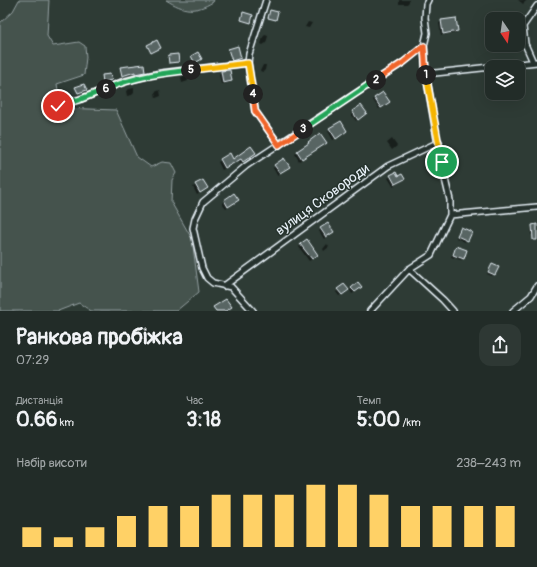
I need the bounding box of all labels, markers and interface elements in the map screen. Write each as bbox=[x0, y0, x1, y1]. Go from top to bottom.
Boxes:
north arrow bbox=[485, 12, 525, 52]
map controls bbox=[485, 12, 525, 100]
pin: 5 bbox=[181, 60, 201, 80]
button: layers bbox=[485, 60, 525, 100]
text: 5 bbox=[188, 63, 194, 76]
pin: 1 bbox=[416, 65, 436, 85]
text: 1 bbox=[424, 68, 428, 81]
pin: 2 bbox=[366, 70, 386, 90]
text: 2 bbox=[373, 73, 379, 86]
pin: 6 bbox=[96, 79, 116, 99]
text: 6 bbox=[103, 82, 109, 95]
pin: 4 bbox=[243, 84, 263, 104]
text: 4 bbox=[250, 87, 256, 100]
pin bbox=[41, 89, 75, 123]
icon: check bbox=[47, 95, 69, 117]
pin: 3 bbox=[293, 119, 313, 139]
text: 3 bbox=[300, 122, 306, 135]
pin bbox=[425, 145, 459, 179]
icon: arrive bbox=[431, 151, 453, 173]
street label: вулиця Сковороди bbox=[272, 160, 372, 239]
text: Ранкова пробіжка bbox=[16, 323, 183, 351]
button: share bbox=[479, 324, 521, 366]
text: 07:29 bbox=[16, 352, 49, 368]
text: Дистанція bbox=[16, 394, 63, 407]
text: Час bbox=[186, 394, 204, 407]
text: Темп bbox=[357, 394, 381, 407]
text: 0.66 bbox=[16, 407, 57, 432]
text: 3:18 bbox=[186, 407, 221, 432]
text: 5:00 bbox=[357, 407, 400, 432]
text: km bbox=[57, 416, 74, 429]
text: /km bbox=[400, 416, 421, 429]
text: Набір висоти bbox=[16, 455, 87, 471]
text: 238–243 m bbox=[456, 455, 521, 471]

